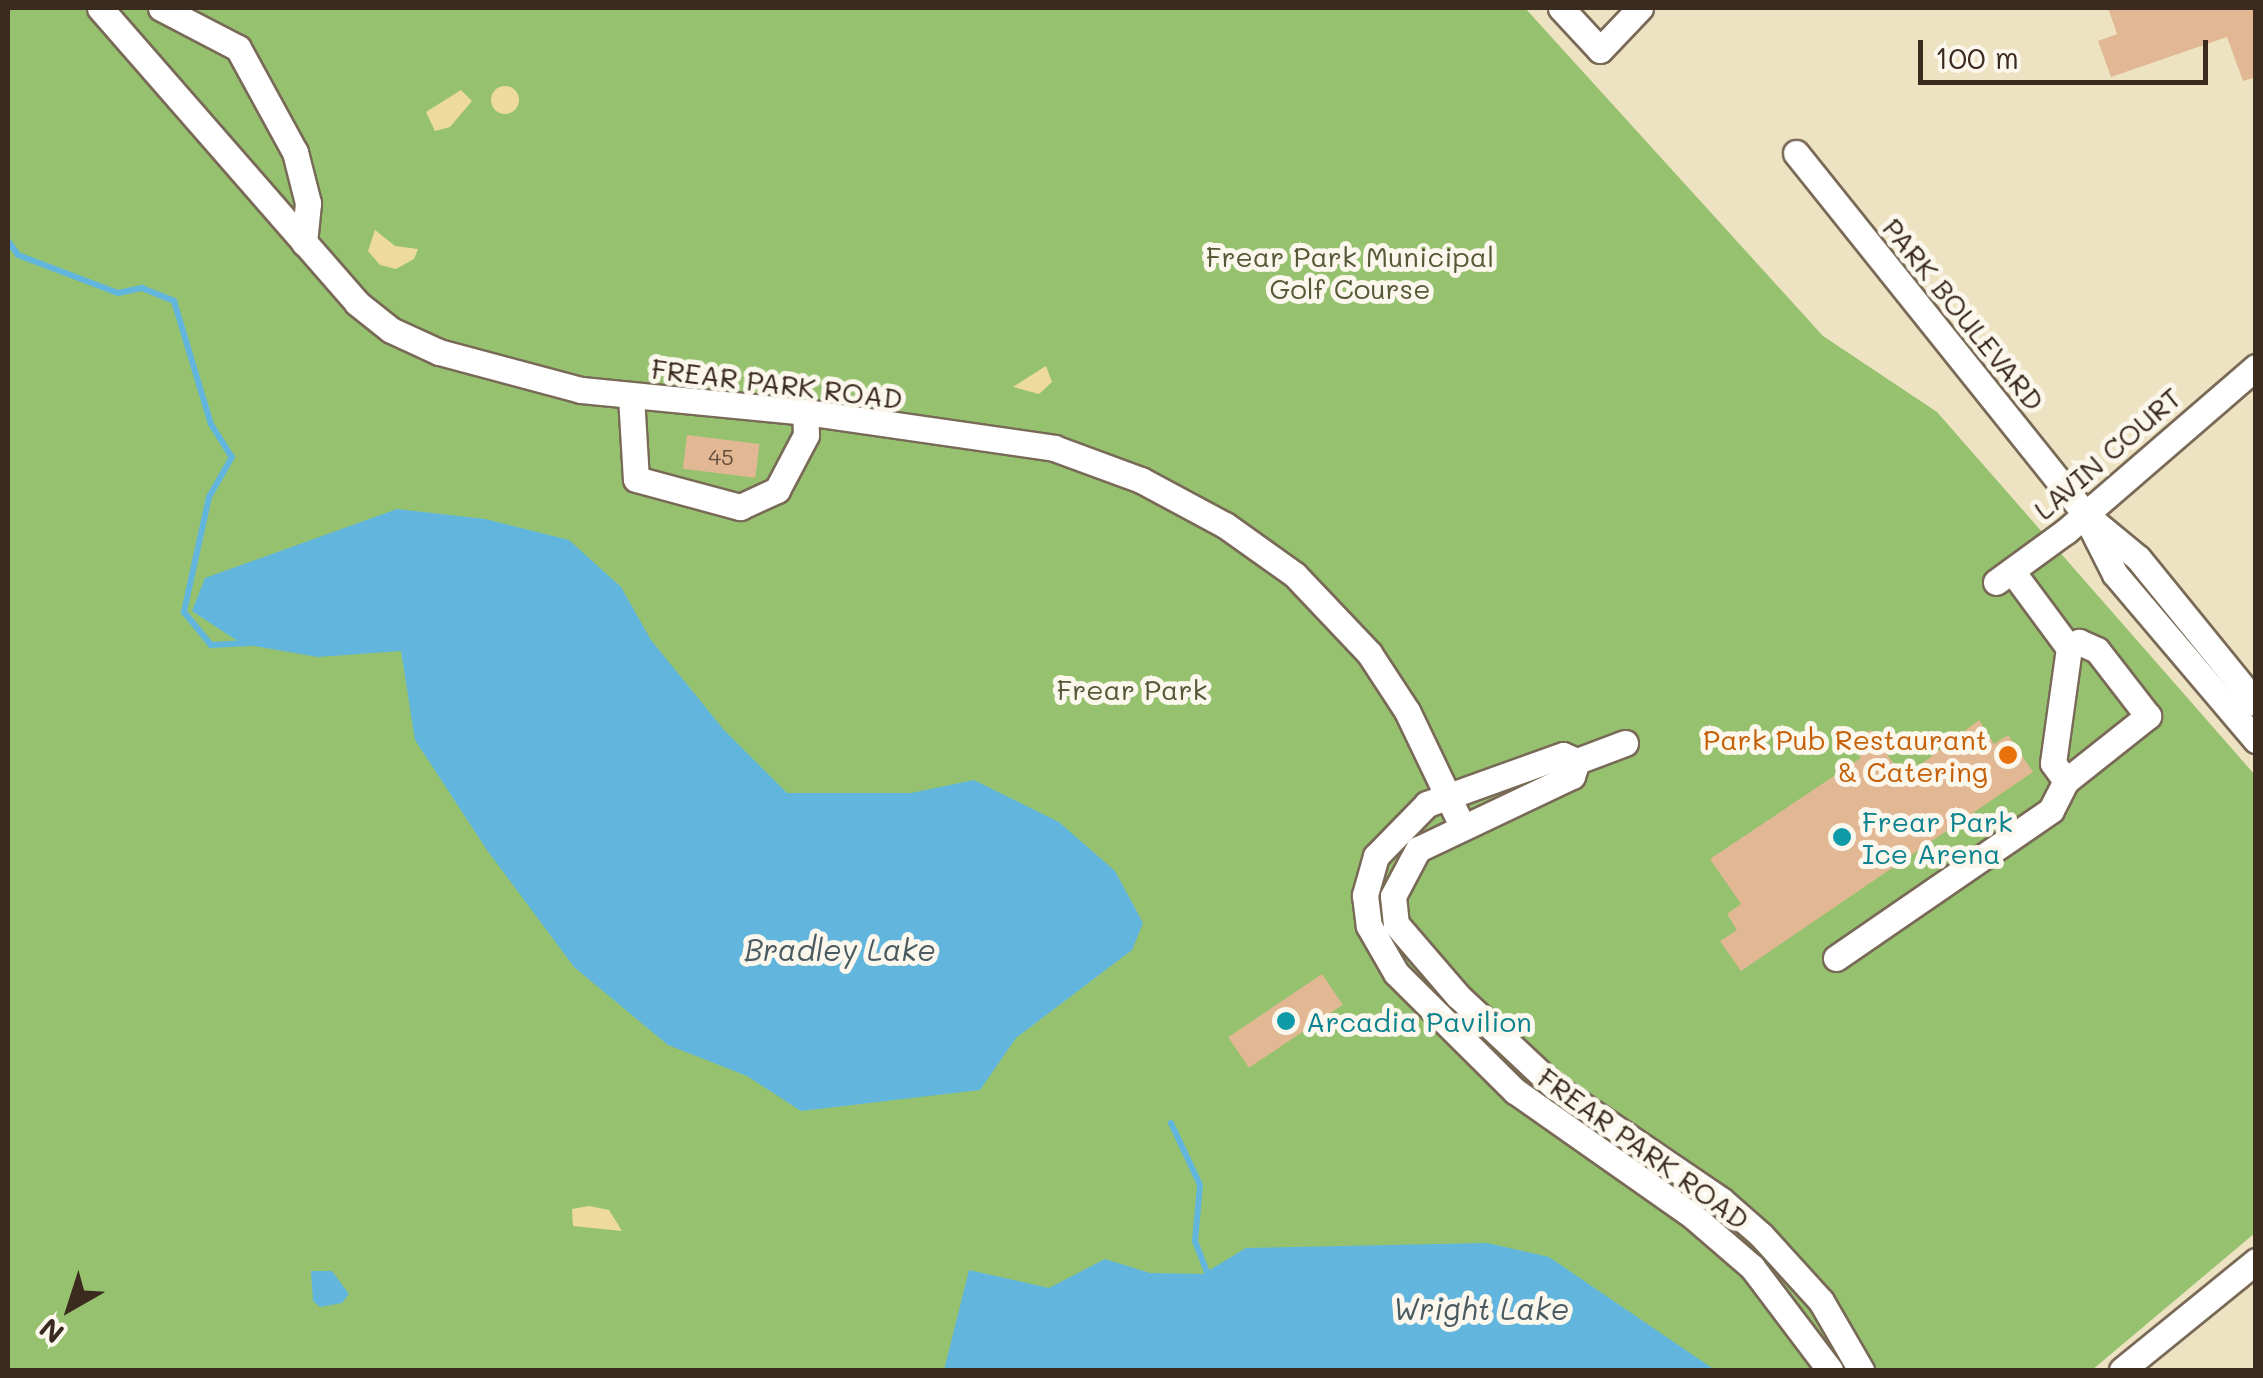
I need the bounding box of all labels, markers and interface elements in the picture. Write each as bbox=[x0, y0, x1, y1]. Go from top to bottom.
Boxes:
scale bar bbox=[1923, 20, 2213, 82]
text: 100 m bbox=[1935, 37, 2019, 77]
street label: PARK BOULEVARD bbox=[1876, 211, 2052, 417]
park label: Frear Park Municipal Golf Course bbox=[1206, 239, 1494, 305]
street label: FREAR PARK ROAD bbox=[649, 351, 905, 415]
street label: LAVIN COURT bbox=[2026, 380, 2188, 526]
house number: 45 bbox=[708, 444, 734, 470]
park label: Frear Park bbox=[1057, 672, 1207, 706]
place label: Park Pub Restaurant & Catering bbox=[1703, 722, 1988, 788]
marker: Park Pub Restaurant & Catering bbox=[1997, 744, 2019, 766]
place label: Frear Park Ice Arena bbox=[1862, 804, 2013, 870]
marker: Frear Park Ice Arena bbox=[1831, 826, 1853, 848]
water label: Bradley Lake bbox=[744, 931, 936, 967]
place label: Arcadia Pavilion bbox=[1306, 1004, 1532, 1038]
marker: Arcadia Pavilion bbox=[1275, 1010, 1297, 1032]
street label: FREAR PARK ROAD bbox=[1532, 1060, 1756, 1236]
north arrow bbox=[20, 1258, 120, 1358]
water label: Wright Lake bbox=[1393, 1290, 1569, 1326]
text: N bbox=[32, 1311, 71, 1352]

